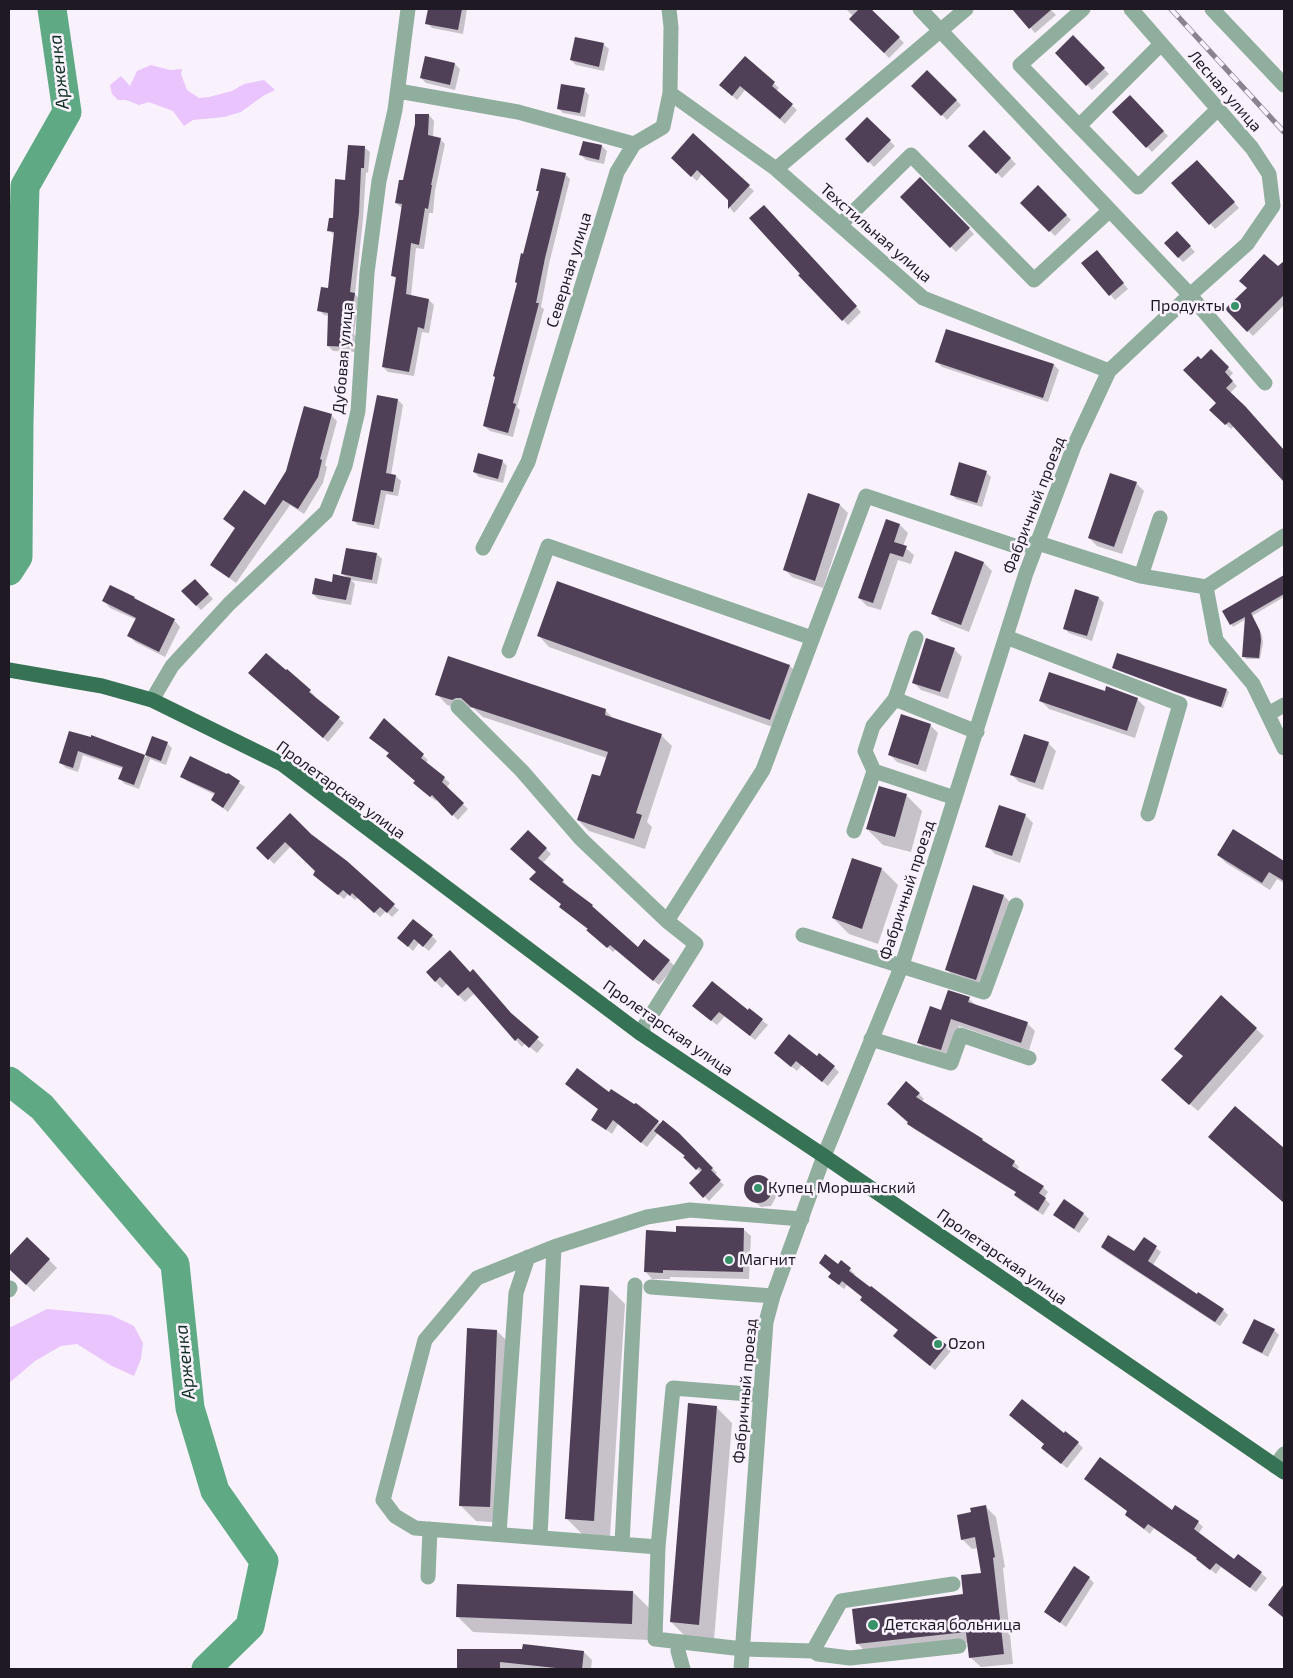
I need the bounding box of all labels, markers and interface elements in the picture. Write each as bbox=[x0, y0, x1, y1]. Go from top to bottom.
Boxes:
water label: Арженка bbox=[44, 34, 74, 110]
street label: Лесная улица bbox=[1184, 46, 1266, 136]
street label: Техстильная улица bbox=[816, 179, 936, 287]
street label: Северная улица bbox=[542, 210, 596, 330]
place label: Продукты bbox=[1150, 296, 1225, 316]
marker: Продукты bbox=[1229, 300, 1241, 312]
street label: Дубовая улица bbox=[329, 301, 357, 415]
street label: Фабричный проезд bbox=[999, 434, 1069, 576]
street label: Пролетарская улица bbox=[273, 737, 409, 843]
street label: Фабричный проезд bbox=[875, 818, 939, 962]
street label: Пролетарская улица bbox=[599, 976, 737, 1080]
place label: Купец Моршанский bbox=[768, 1178, 916, 1198]
marker: Купец Моршанский bbox=[752, 1182, 764, 1194]
street label: Пролетарская улица bbox=[933, 1205, 1071, 1309]
place label: Магнит bbox=[739, 1250, 796, 1270]
marker: Магнит bbox=[723, 1254, 735, 1266]
street label: Фабричный проезд bbox=[729, 1318, 761, 1464]
water label: Арженка bbox=[170, 1324, 200, 1400]
place label: Ozon bbox=[948, 1334, 985, 1354]
marker: Ozon bbox=[932, 1338, 944, 1350]
place label: Детская больница bbox=[884, 1615, 1021, 1635]
marker: Детская больница bbox=[866, 1618, 880, 1632]

